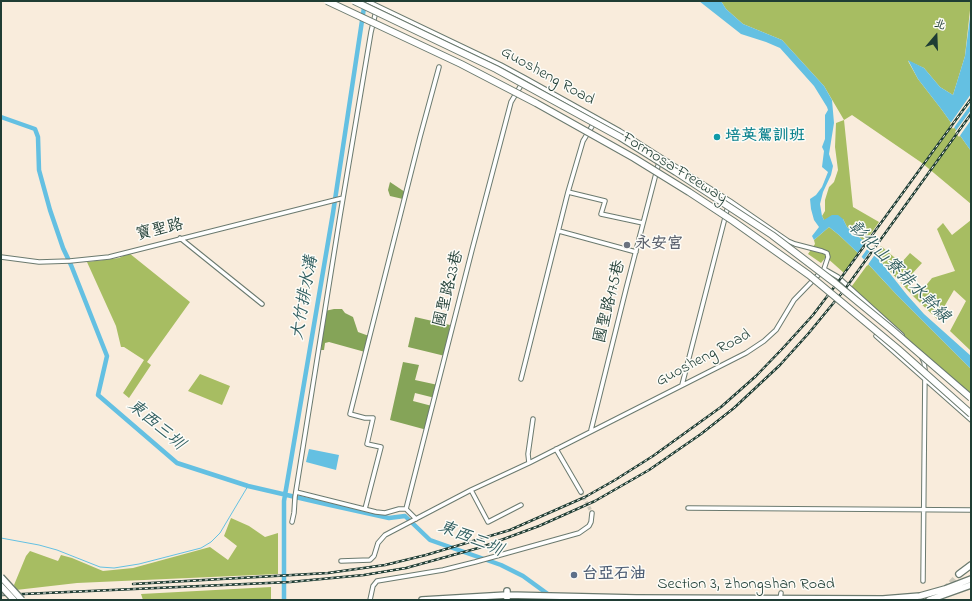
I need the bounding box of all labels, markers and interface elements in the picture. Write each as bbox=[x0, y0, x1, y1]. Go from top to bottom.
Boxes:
text: 北 bbox=[932, 15, 948, 34]
north arrow bbox=[916, 16, 956, 56]
street label: Guosheng Road bbox=[497, 43, 597, 111]
place label: 培英駕訓班 bbox=[725, 127, 805, 147]
street label: Formosa Freeway bbox=[618, 129, 730, 209]
marker: 培英駕訓班 bbox=[712, 132, 722, 142]
street label: 寶聖路 bbox=[134, 216, 186, 246]
water label: 彰化山寮排水幹線 bbox=[843, 218, 953, 328]
place label: 永安宮 bbox=[635, 235, 683, 255]
marker: 永安宮 bbox=[622, 240, 632, 250]
street label: 國聖路23巷 bbox=[431, 249, 469, 329]
water label: 大竹排水溝 bbox=[289, 254, 323, 342]
street label: 國聖路175巷 bbox=[591, 259, 631, 345]
street label: Guosheng Road bbox=[653, 326, 755, 392]
water label: 東西三圳 bbox=[122, 396, 188, 456]
water label: 東西三圳 bbox=[435, 518, 505, 562]
place label: 台亞石油 bbox=[582, 565, 646, 585]
marker: 台亞石油 bbox=[569, 570, 579, 580]
street label: Section 3, Zhongshan Road bbox=[657, 575, 835, 595]

